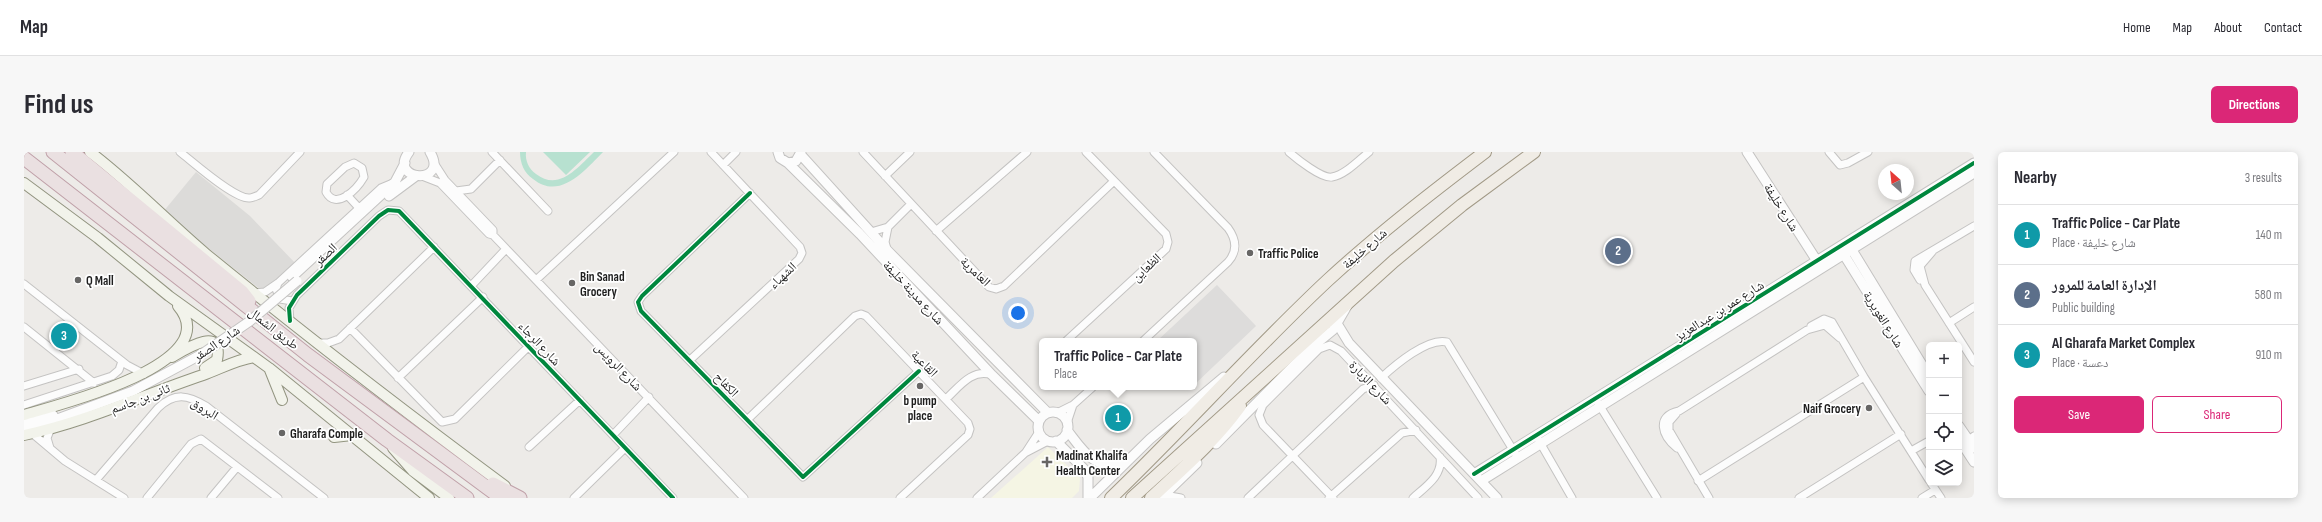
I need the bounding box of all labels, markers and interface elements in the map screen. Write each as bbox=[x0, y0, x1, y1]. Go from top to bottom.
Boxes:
text: Map bbox=[20, 16, 48, 39]
text: Home bbox=[2123, 19, 2151, 36]
text: Map bbox=[2173, 19, 2192, 36]
text: About bbox=[2214, 19, 2242, 36]
text: Contact bbox=[2264, 19, 2302, 36]
button: Directions bbox=[2211, 86, 2298, 123]
text: Find us bbox=[24, 88, 93, 121]
north arrow bbox=[1878, 164, 1914, 200]
text: Nearby bbox=[2014, 168, 2057, 188]
text: 3 results bbox=[2245, 170, 2282, 186]
street label: شارع خليفة bbox=[1759, 180, 1802, 235]
text: Traffic Police - Car Plate bbox=[2052, 214, 2180, 233]
street label: شارع خليفة bbox=[1339, 225, 1391, 273]
text: 1 bbox=[2024, 227, 2030, 243]
text: 140 m bbox=[2256, 227, 2282, 243]
text: Place · شارع خليفة bbox=[2052, 235, 2136, 251]
pin: 2 bbox=[1605, 236, 1631, 266]
street label: الصقر bbox=[310, 240, 341, 270]
place label: Traffic Police bbox=[1258, 246, 1319, 262]
marker: Traffic Police bbox=[1245, 248, 1255, 258]
street label: الظعاين bbox=[1129, 250, 1165, 285]
street label: العامرية bbox=[957, 253, 994, 290]
street label: شارع مدينة خليفة bbox=[879, 257, 947, 329]
street label: الشهباء bbox=[765, 259, 800, 293]
place label: Bin Sanad Grocery bbox=[580, 269, 625, 300]
place label: Q Mall bbox=[86, 273, 114, 289]
marker: Q Mall bbox=[73, 275, 83, 285]
text: الإدارة العامة للمرور bbox=[2052, 276, 2157, 295]
street label: شارع عمر بن عبدالعزيز bbox=[1671, 277, 1768, 346]
marker: Bin Sanad Grocery bbox=[567, 278, 577, 288]
text: 2 bbox=[2024, 287, 2030, 303]
text: 580 m bbox=[2255, 287, 2282, 303]
street label: شارع الغويرية bbox=[1859, 288, 1907, 352]
text: Public building bbox=[2052, 300, 2115, 316]
your location bbox=[1008, 303, 1028, 323]
street label: طريق الشمال bbox=[245, 304, 302, 353]
street label: شارع الرجاء bbox=[514, 318, 564, 370]
pin: 3 bbox=[51, 321, 77, 351]
street label: شارع الصقر bbox=[189, 322, 244, 367]
text: Al Gharafa Market Complex bbox=[2052, 334, 2195, 353]
popup bbox=[1039, 338, 1197, 390]
street label: شارع الرويس bbox=[590, 339, 645, 395]
map controls bbox=[1926, 342, 1962, 486]
button: + bbox=[1926, 342, 1962, 378]
street label: القاعية bbox=[908, 347, 941, 381]
text: Traffic Police - Car Plate bbox=[1054, 347, 1182, 366]
text: 3 bbox=[2024, 347, 2030, 363]
text: 910 m bbox=[2255, 347, 2282, 363]
text: Place · دعسة bbox=[2052, 355, 2108, 371]
street label: شارع الزبارة bbox=[1345, 357, 1395, 409]
text: Place bbox=[1054, 366, 1077, 382]
street label: الكفاح bbox=[710, 369, 742, 401]
button: − bbox=[1926, 378, 1962, 414]
street label: ثانى بن جاسم bbox=[108, 380, 173, 418]
marker: b pump place bbox=[915, 381, 925, 391]
place label: b pump place bbox=[903, 393, 937, 424]
street label: البروق bbox=[188, 394, 221, 423]
button: Save bbox=[2014, 396, 2144, 433]
button: Share bbox=[2152, 396, 2282, 433]
place label: Naif Grocery bbox=[1803, 401, 1862, 417]
pin: 1 bbox=[1105, 403, 1131, 433]
marker: Naif Grocery bbox=[1864, 403, 1874, 413]
button: locate bbox=[1926, 414, 1962, 450]
place label: Gharafa Comple bbox=[290, 426, 363, 442]
marker: Gharafa Comple bbox=[277, 428, 287, 438]
place label: Madinat Khalifa Health Center bbox=[1056, 448, 1127, 479]
button: layers bbox=[1926, 450, 1962, 486]
marker: Madinat Khalifa Health Center bbox=[1041, 456, 1053, 468]

